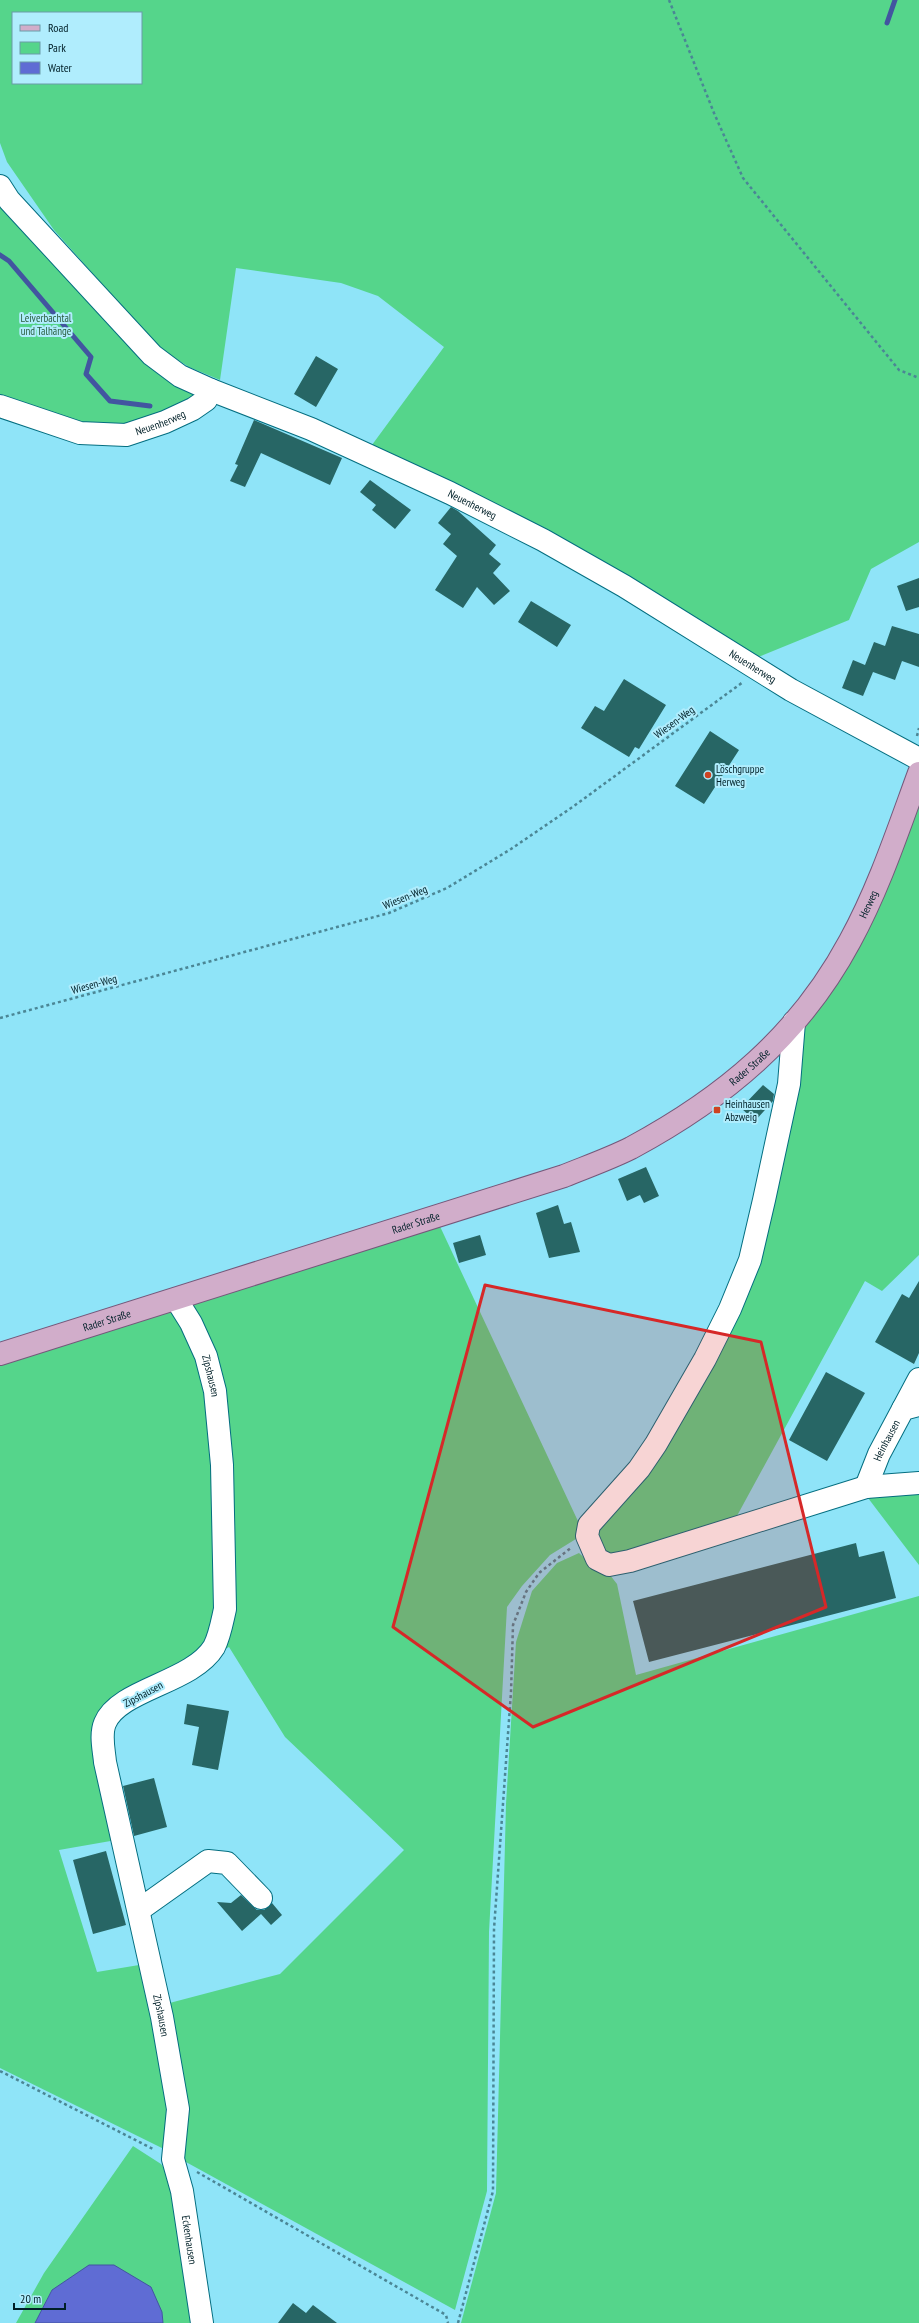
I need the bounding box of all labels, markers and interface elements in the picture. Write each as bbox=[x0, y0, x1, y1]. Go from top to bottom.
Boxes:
legend bbox=[12, 12, 142, 84]
text: Road bbox=[48, 20, 68, 35]
text: Park bbox=[48, 40, 66, 55]
text: Water bbox=[48, 60, 73, 75]
park label: Leiverbachtal und Talhänge bbox=[21, 311, 72, 338]
street label: Neuenherweg bbox=[133, 406, 188, 438]
street label: Neuenherweg bbox=[446, 486, 499, 523]
street label: Neuenherweg bbox=[727, 646, 779, 686]
street label: Wiesen-Weg bbox=[651, 702, 697, 741]
place label: Löschgruppe Herweg bbox=[716, 762, 764, 789]
marker: Löschgruppe Herweg bbox=[703, 770, 713, 780]
street label: Wiesen-Weg bbox=[381, 882, 430, 912]
street label: Herweg bbox=[856, 888, 881, 921]
street label: Wiesen-Weg bbox=[70, 971, 119, 997]
street label: Rader Straße bbox=[726, 1045, 773, 1089]
place label: Heinhausen Abzweig bbox=[725, 1097, 770, 1124]
marker: Heinhausen Abzweig bbox=[712, 1105, 722, 1115]
street label: Rader Straße bbox=[390, 1209, 442, 1237]
street label: Rader Straße bbox=[81, 1306, 133, 1334]
street label: Zipshausen bbox=[199, 1353, 223, 1398]
street label: Heinhausen bbox=[870, 1417, 903, 1463]
street label: Zipshausen bbox=[121, 1678, 165, 1710]
street label: Zipshausen bbox=[150, 1993, 172, 2038]
street label: Eckenhausen bbox=[179, 2214, 200, 2265]
scale bar bbox=[14, 2285, 65, 2311]
text: 20 m bbox=[20, 2291, 41, 2306]

